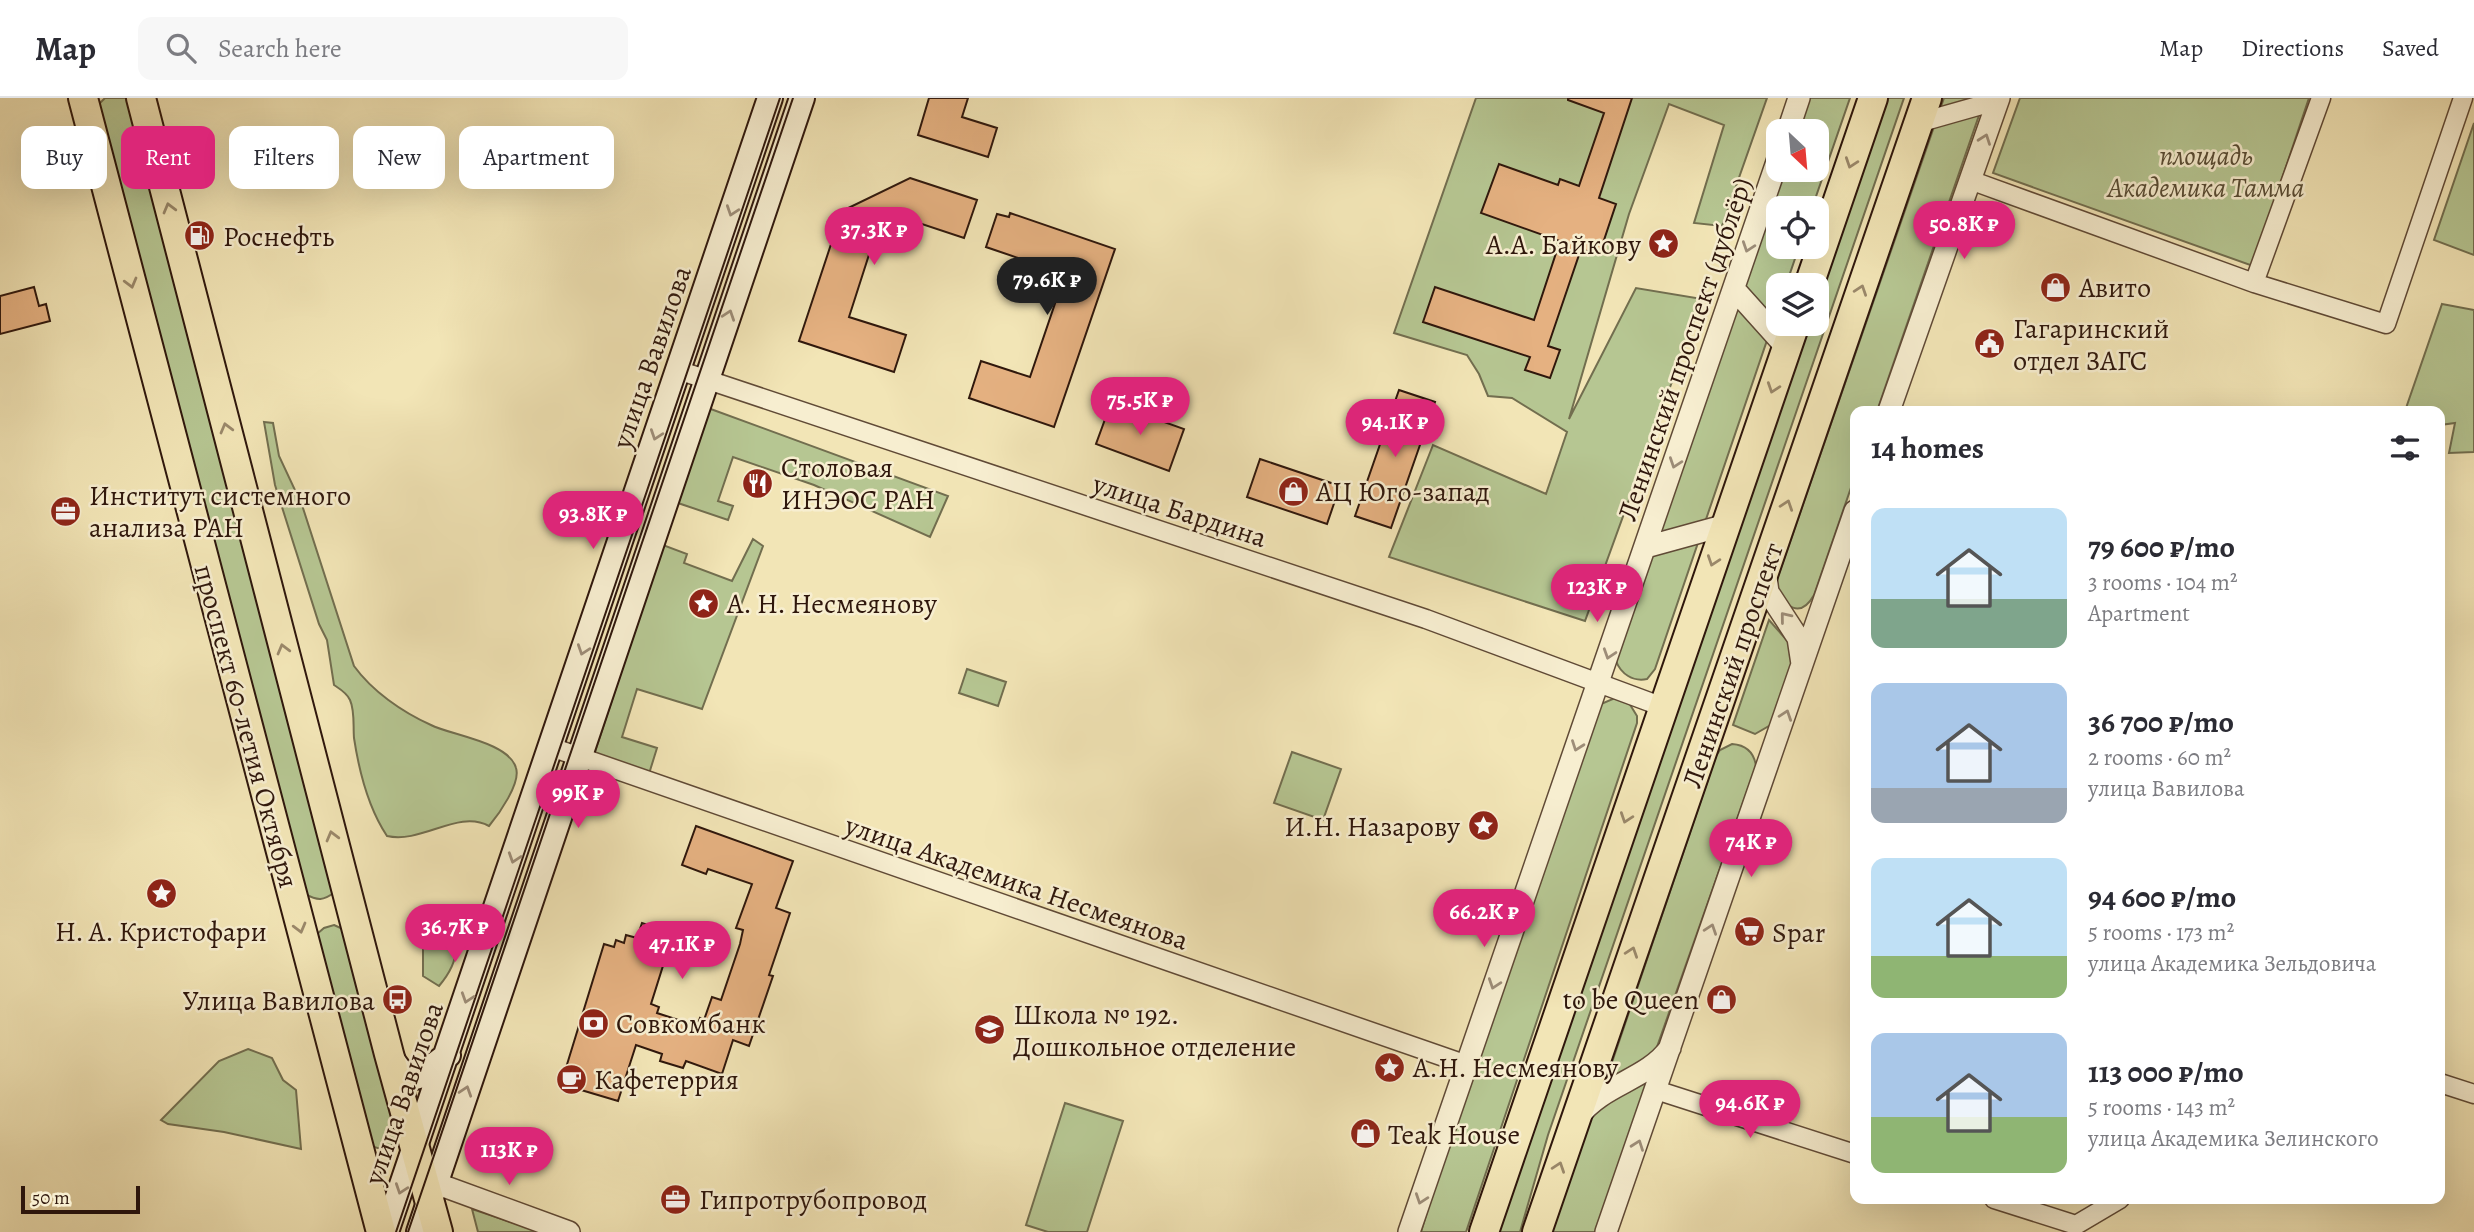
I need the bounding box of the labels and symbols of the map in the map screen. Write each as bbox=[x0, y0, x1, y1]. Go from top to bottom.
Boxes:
north arrow bbox=[1766, 119, 1829, 182]
one-way arrow bbox=[1977, 133, 1991, 145]
park label: площадь Академика Тамма bbox=[2105, 137, 2305, 207]
one-way arrow bbox=[1845, 156, 1859, 168]
street label: Ленинский проспект (дублёр) bbox=[1608, 173, 1762, 526]
one-way arrow bbox=[163, 202, 177, 214]
pin: 50.8K ₽ bbox=[1899, 202, 2029, 261]
one-way arrow bbox=[726, 204, 740, 216]
pin: 37.3K ₽ bbox=[809, 208, 939, 267]
place label: Роснефть bbox=[223, 218, 334, 256]
fuel station icon: Роснефть bbox=[183, 219, 217, 253]
place label: А.А. Байкову bbox=[1485, 226, 1641, 264]
place icon: А.А. Байкову bbox=[1647, 227, 1681, 261]
one-way arrow bbox=[1742, 241, 1756, 253]
pin: 79.6K ₽ bbox=[982, 258, 1112, 317]
street label: улица Вавилова bbox=[603, 261, 701, 455]
place label: Авито bbox=[2078, 269, 2151, 307]
shop icon: Авито bbox=[2039, 270, 2073, 304]
one-way arrow bbox=[123, 276, 137, 288]
one-way arrow bbox=[1853, 285, 1867, 297]
one-way arrow bbox=[720, 309, 735, 321]
place label: Гагаринский отдел ЗАГС bbox=[2013, 310, 2170, 380]
public building icon: Гагаринский отдел ЗАГС bbox=[1973, 327, 2007, 361]
pin: 75.5K ₽ bbox=[1075, 378, 1205, 437]
one-way arrow bbox=[1767, 382, 1781, 394]
pin: 94.1K ₽ bbox=[1330, 400, 1460, 459]
one-way arrow bbox=[220, 422, 234, 434]
one-way arrow bbox=[650, 428, 664, 441]
place label: Столовая ИНЭОС РАН bbox=[781, 449, 935, 519]
one-way arrow bbox=[1669, 456, 1683, 468]
street label: улица Бардина bbox=[1087, 465, 1272, 557]
restaurant icon: Столовая ИНЭОС РАН bbox=[741, 466, 775, 500]
place label: АЦ Юго-запад bbox=[1315, 473, 1490, 511]
shop icon: АЦ Юго-запад bbox=[1276, 474, 1310, 508]
place label: Институт системного анализа РАН bbox=[89, 477, 351, 547]
pin: 93.8K ₽ bbox=[528, 491, 658, 551]
office icon: Институт системного анализа РАН bbox=[49, 494, 83, 528]
one-way arrow bbox=[1779, 500, 1793, 512]
street label: Ленинский проспект bbox=[1673, 538, 1793, 793]
one-way arrow bbox=[1707, 555, 1721, 567]
street label: проспект 60-летия Октября bbox=[185, 560, 308, 892]
pin: 123K ₽ bbox=[1540, 564, 1654, 624]
place label: А. Н. Несмеянову bbox=[726, 585, 937, 623]
place icon: А. Н. Несмеянову bbox=[687, 586, 721, 620]
one-way arrow bbox=[1781, 613, 1793, 626]
one-way arrow bbox=[277, 643, 291, 655]
one-way arrow bbox=[577, 644, 591, 656]
one-way arrow bbox=[1603, 647, 1618, 659]
one-way arrow bbox=[1778, 709, 1792, 721]
one-way arrow bbox=[1571, 739, 1585, 751]
pin: 99K ₽ bbox=[529, 770, 627, 830]
street label: улица Академика Несмеянова bbox=[839, 806, 1193, 960]
place label: И.Н. Назарову bbox=[1284, 808, 1460, 846]
place icon: И.Н. Назарову bbox=[1466, 809, 1500, 843]
one-way arrow bbox=[1620, 811, 1634, 823]
pin: 74K ₽ bbox=[1702, 820, 1800, 879]
one-way arrow bbox=[326, 830, 340, 842]
one-way arrow bbox=[507, 852, 522, 864]
place icon: Н. А. Кристофари bbox=[144, 877, 178, 911]
pin: 66.2K ₽ bbox=[1419, 890, 1549, 949]
pin: 36.7K ₽ bbox=[390, 904, 520, 964]
place label: Н. А. Кристофари bbox=[55, 913, 267, 951]
place label: Spar bbox=[1772, 914, 1826, 952]
supermarket icon: Spar bbox=[1732, 915, 1766, 949]
one-way arrow bbox=[292, 922, 306, 934]
pin: 47.1K ₽ bbox=[617, 922, 747, 981]
one-way arrow bbox=[1703, 924, 1717, 936]
one-way arrow bbox=[1624, 946, 1638, 958]
one-way arrow bbox=[1488, 977, 1502, 990]
place label: to be Queen bbox=[1563, 981, 1699, 1019]
place label: Улица Вавилова bbox=[183, 982, 375, 1020]
shop icon: to be Queen bbox=[1705, 982, 1739, 1016]
bus stop icon: Улица Вавилова bbox=[381, 983, 415, 1017]
one-way arrow bbox=[461, 992, 475, 1004]
place label: Школа № 192. Дошкольное отделение bbox=[1013, 996, 1296, 1066]
street label: улица Вавилова bbox=[355, 997, 453, 1191]
place label: Совкомбанк bbox=[616, 1005, 766, 1043]
bank icon: Совкомбанк bbox=[576, 1006, 610, 1040]
school or university icon: Школа № 192. Дошкольное отделение bbox=[973, 1013, 1007, 1047]
place label: А.Н. Несмеянову bbox=[1412, 1049, 1618, 1087]
place icon: А.Н. Несмеянову bbox=[1373, 1050, 1407, 1084]
place label: Кафетеррия bbox=[594, 1061, 739, 1099]
cafe icon: Кафетеррия bbox=[554, 1062, 588, 1096]
pin: 94.6K ₽ bbox=[1685, 1080, 1815, 1140]
one-way arrow bbox=[458, 1086, 472, 1098]
place label: Teak House bbox=[1388, 1116, 1520, 1154]
shop icon: Teak House bbox=[1348, 1117, 1382, 1151]
pin: 113K ₽ bbox=[452, 1128, 566, 1187]
one-way arrow bbox=[1629, 1139, 1643, 1151]
one-way arrow bbox=[1551, 1162, 1565, 1174]
place label: Гипротрубопровод bbox=[699, 1181, 927, 1219]
office icon: Гипротрубопровод bbox=[659, 1182, 693, 1216]
scale bar bbox=[21, 1183, 140, 1215]
one-way arrow bbox=[395, 1183, 409, 1195]
one-way arrow bbox=[1415, 1193, 1429, 1205]

